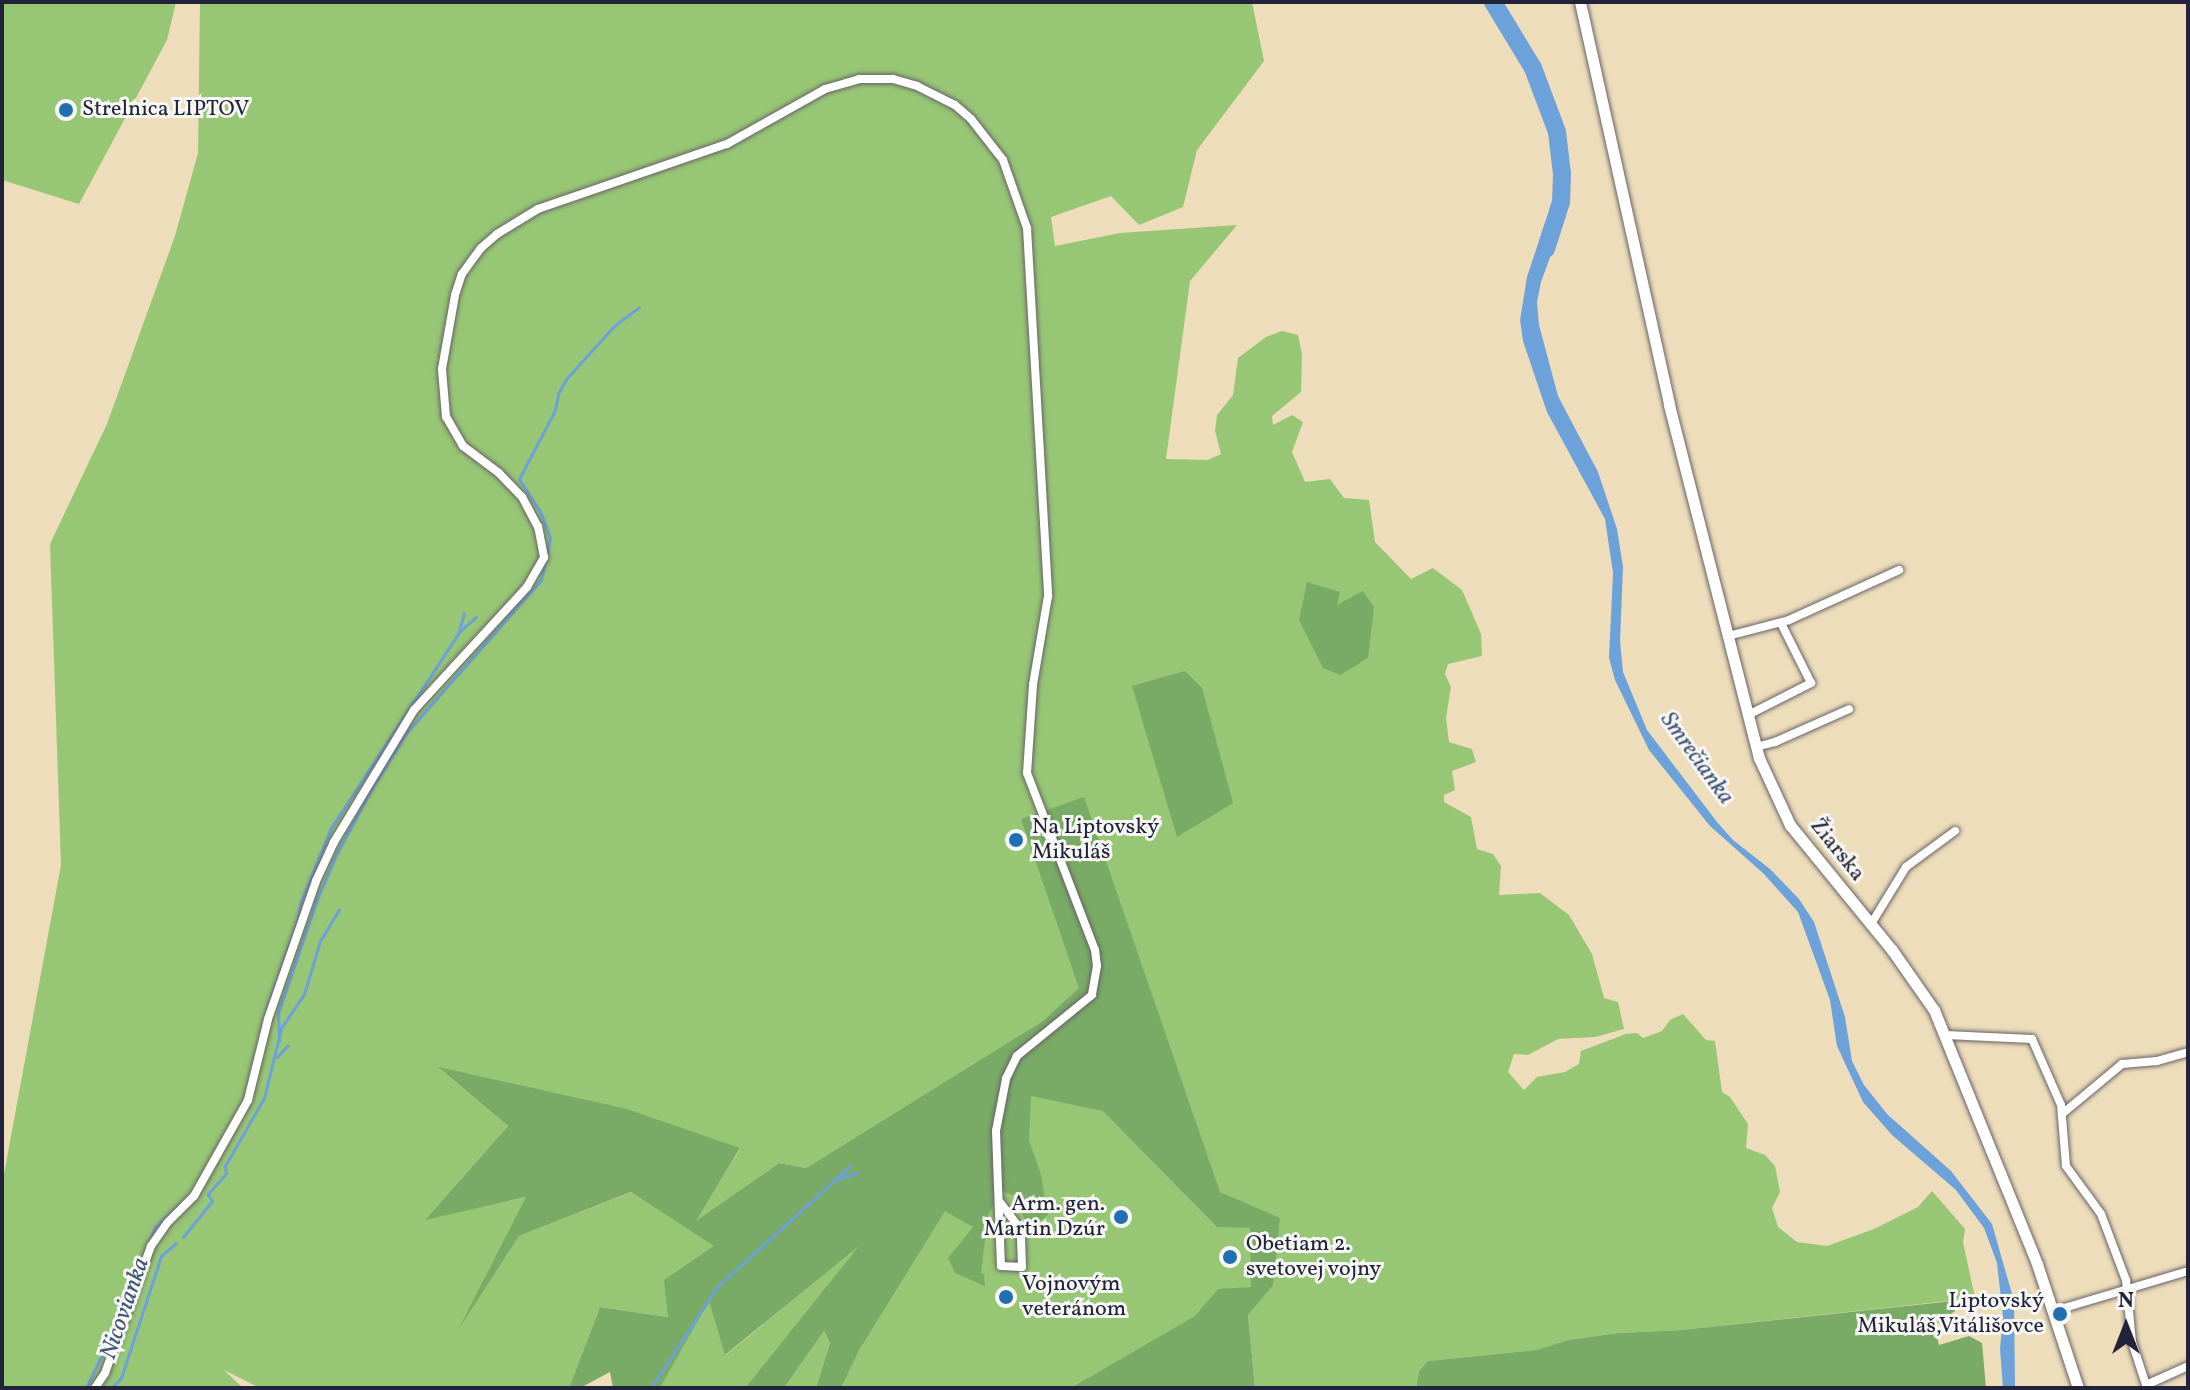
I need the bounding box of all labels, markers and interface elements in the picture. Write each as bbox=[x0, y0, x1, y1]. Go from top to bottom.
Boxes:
place label: Strelnica LIPTOV bbox=[82, 97, 249, 123]
marker: Strelnica LIPTOV bbox=[57, 101, 75, 119]
water label: Smrečianka bbox=[1653, 707, 1739, 811]
street label: Žiarska bbox=[1804, 813, 1870, 887]
place label: Na Liptovský Mikuláš bbox=[1032, 814, 1159, 866]
marker: Na Liptovský Mikuláš bbox=[1007, 831, 1025, 849]
place label: Arm. gen. Martin Dzúr bbox=[984, 1191, 1105, 1242]
marker: Arm. gen. Martin Dzúr bbox=[1112, 1208, 1130, 1226]
place label: Obetiam 2. svetovej vojny bbox=[1246, 1231, 1382, 1282]
marker: Obetiam 2. svetovej vojny bbox=[1221, 1248, 1239, 1266]
water label: Nicovianka bbox=[95, 1254, 157, 1364]
place label: Vojnovým veteránom bbox=[1022, 1271, 1126, 1322]
north arrow bbox=[2086, 1286, 2166, 1366]
text: N bbox=[2118, 1286, 2134, 1317]
marker: Vojnovým veteránom bbox=[997, 1288, 1015, 1306]
place label: Liptovský Mikuláš,Vitálišovce bbox=[1857, 1288, 2044, 1340]
marker: Liptovský Mikuláš,Vitálišovce bbox=[2051, 1305, 2069, 1323]

